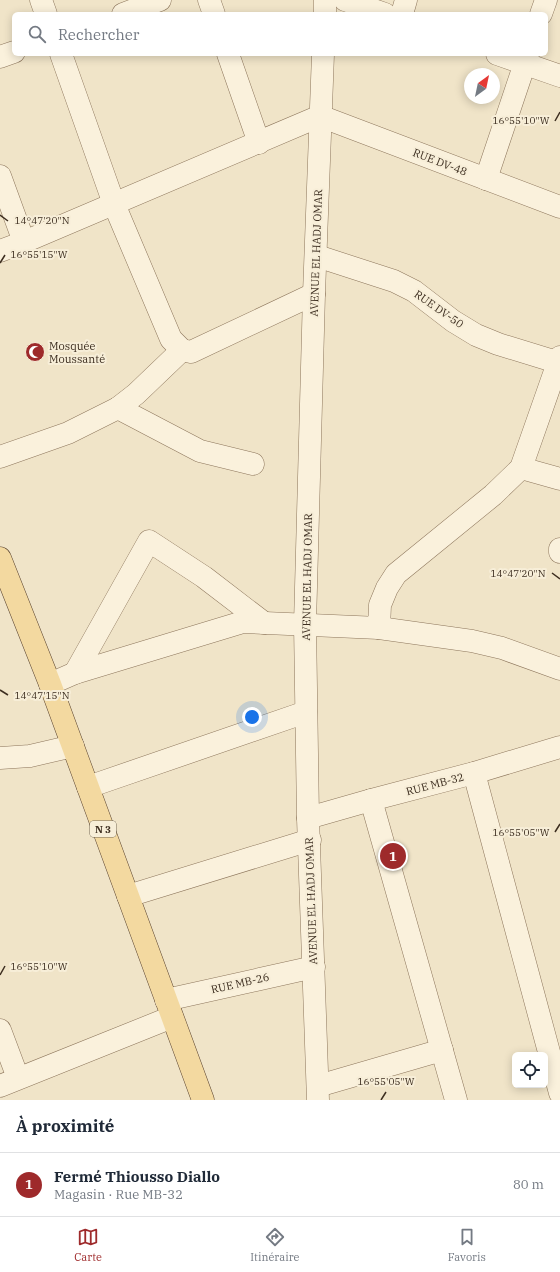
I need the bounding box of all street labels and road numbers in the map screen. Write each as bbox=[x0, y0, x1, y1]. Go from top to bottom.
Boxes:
street label: RUE DV-48 bbox=[411, 145, 469, 179]
street label: AVENUE EL HADJ OMAR bbox=[307, 188, 325, 317]
street label: RUE DV-50 bbox=[412, 287, 467, 331]
street label: AVENUE EL HADJ OMAR bbox=[299, 513, 315, 641]
street label: RUE MB-32 bbox=[404, 770, 466, 798]
road number: N 3 bbox=[90, 821, 116, 837]
street label: AVENUE EL HADJ OMAR bbox=[302, 836, 320, 965]
street label: RUE MB-26 bbox=[209, 969, 271, 997]

